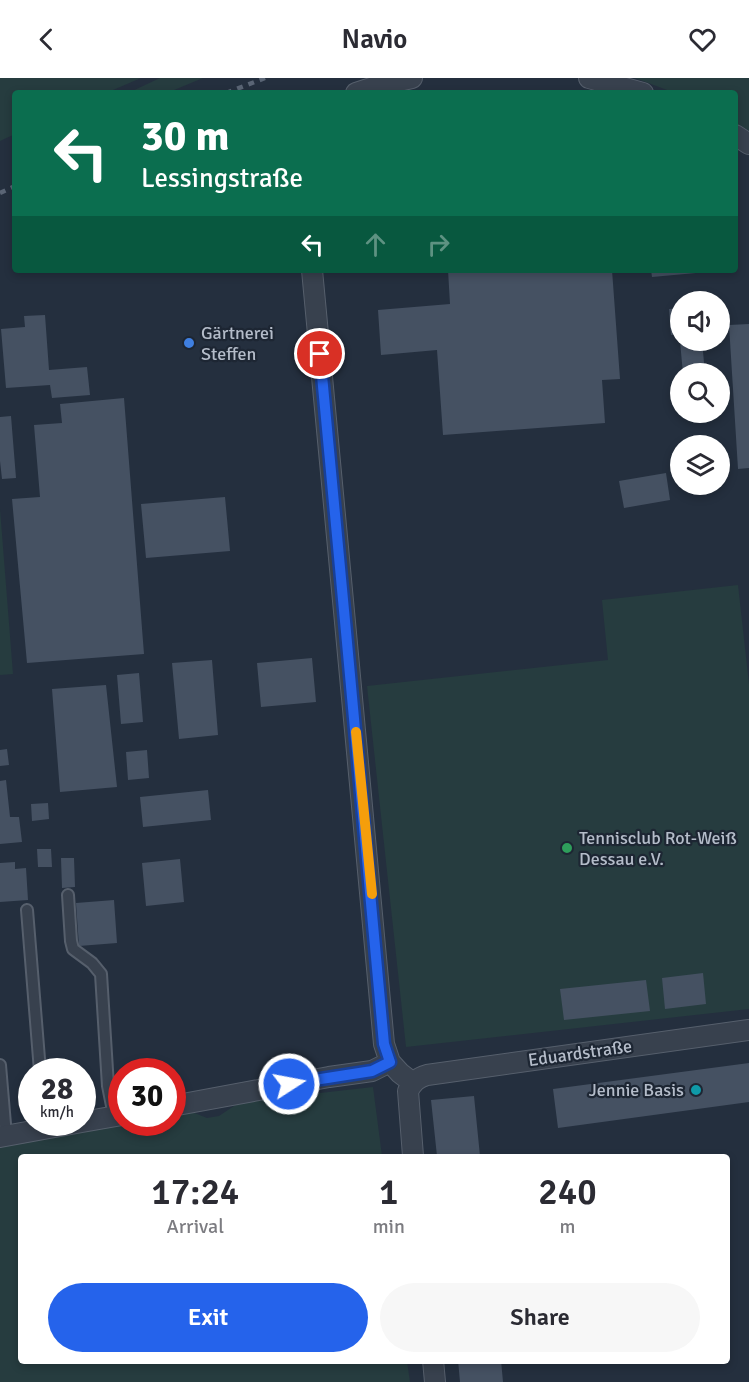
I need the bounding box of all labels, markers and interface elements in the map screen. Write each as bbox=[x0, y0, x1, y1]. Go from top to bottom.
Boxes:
icon: back bbox=[30, 23, 63, 56]
text: Navio bbox=[342, 23, 407, 56]
icon: heart bbox=[686, 23, 719, 56]
text: 30 m bbox=[141, 111, 230, 162]
icon: left bbox=[42, 114, 120, 192]
text: Lessingstraße bbox=[141, 162, 303, 195]
icon: left bbox=[296, 228, 329, 261]
icon: ahead bbox=[359, 228, 392, 261]
icon: right bbox=[422, 228, 455, 261]
map controls bbox=[670, 291, 730, 495]
button: sound bbox=[670, 291, 730, 351]
place label: Gärtnerei Steffen bbox=[201, 322, 274, 365]
pin bbox=[294, 328, 345, 379]
marker: Gärtnerei Steffen bbox=[182, 336, 196, 350]
icon: arrive bbox=[303, 337, 336, 370]
button: search bbox=[670, 363, 730, 423]
button: layers bbox=[670, 435, 730, 495]
place label: Tennisclub Rot-Weiß Dessau e.V. bbox=[579, 827, 737, 870]
marker: Tennisclub Rot-Weiß Dessau e.V. bbox=[560, 841, 574, 855]
street label: Eduardstraße bbox=[527, 1035, 633, 1071]
position arrow bbox=[257, 1052, 321, 1116]
speed limit sign: 30 bbox=[108, 1058, 186, 1136]
text: 28 bbox=[41, 1071, 73, 1108]
place label: Jennie Basis bbox=[589, 1079, 684, 1101]
marker: Jennie Basis bbox=[689, 1083, 703, 1097]
text: km/h bbox=[40, 1103, 74, 1121]
text: 17:24 bbox=[151, 1170, 239, 1215]
text: 1 bbox=[379, 1170, 399, 1215]
text: 240 bbox=[538, 1170, 597, 1215]
text: Arrival bbox=[167, 1214, 224, 1239]
text: min bbox=[373, 1214, 405, 1239]
text: m bbox=[559, 1214, 575, 1239]
button: Exit bbox=[48, 1283, 368, 1352]
button: Share bbox=[380, 1283, 700, 1352]

